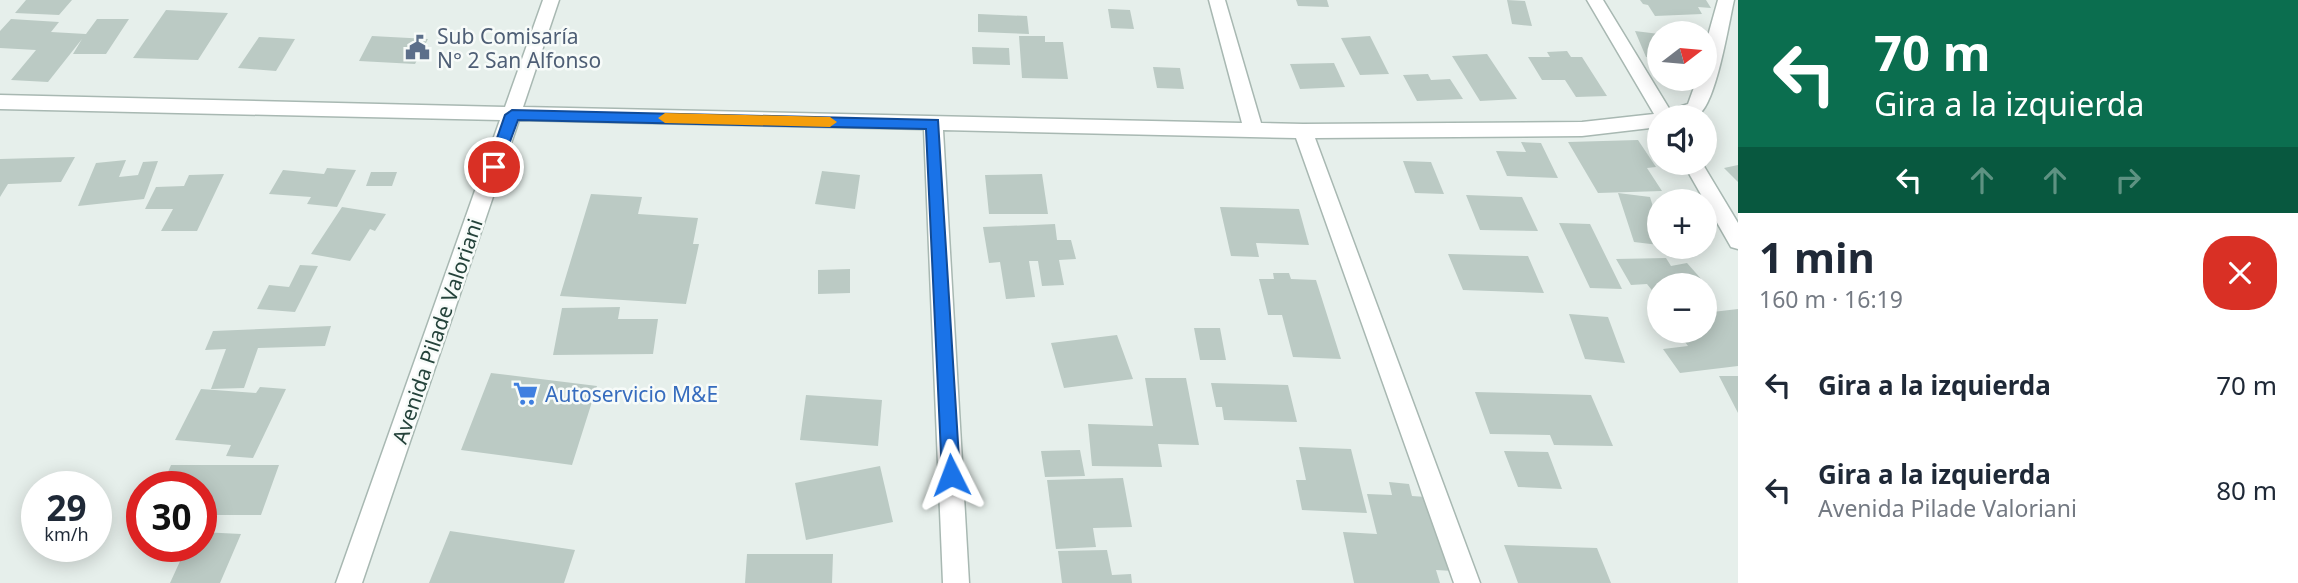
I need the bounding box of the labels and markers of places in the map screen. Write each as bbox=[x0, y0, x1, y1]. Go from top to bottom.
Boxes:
place label: Sub Comisaría N° 2 San Alfonso bbox=[437, 22, 601, 74]
public building icon: Sub Comisaría N° 2 San Alfonso bbox=[403, 34, 431, 62]
pin bbox=[464, 137, 524, 197]
supermarket icon: Autoservicio M&E bbox=[511, 380, 539, 408]
place label: Autoservicio M&E bbox=[545, 380, 718, 408]

